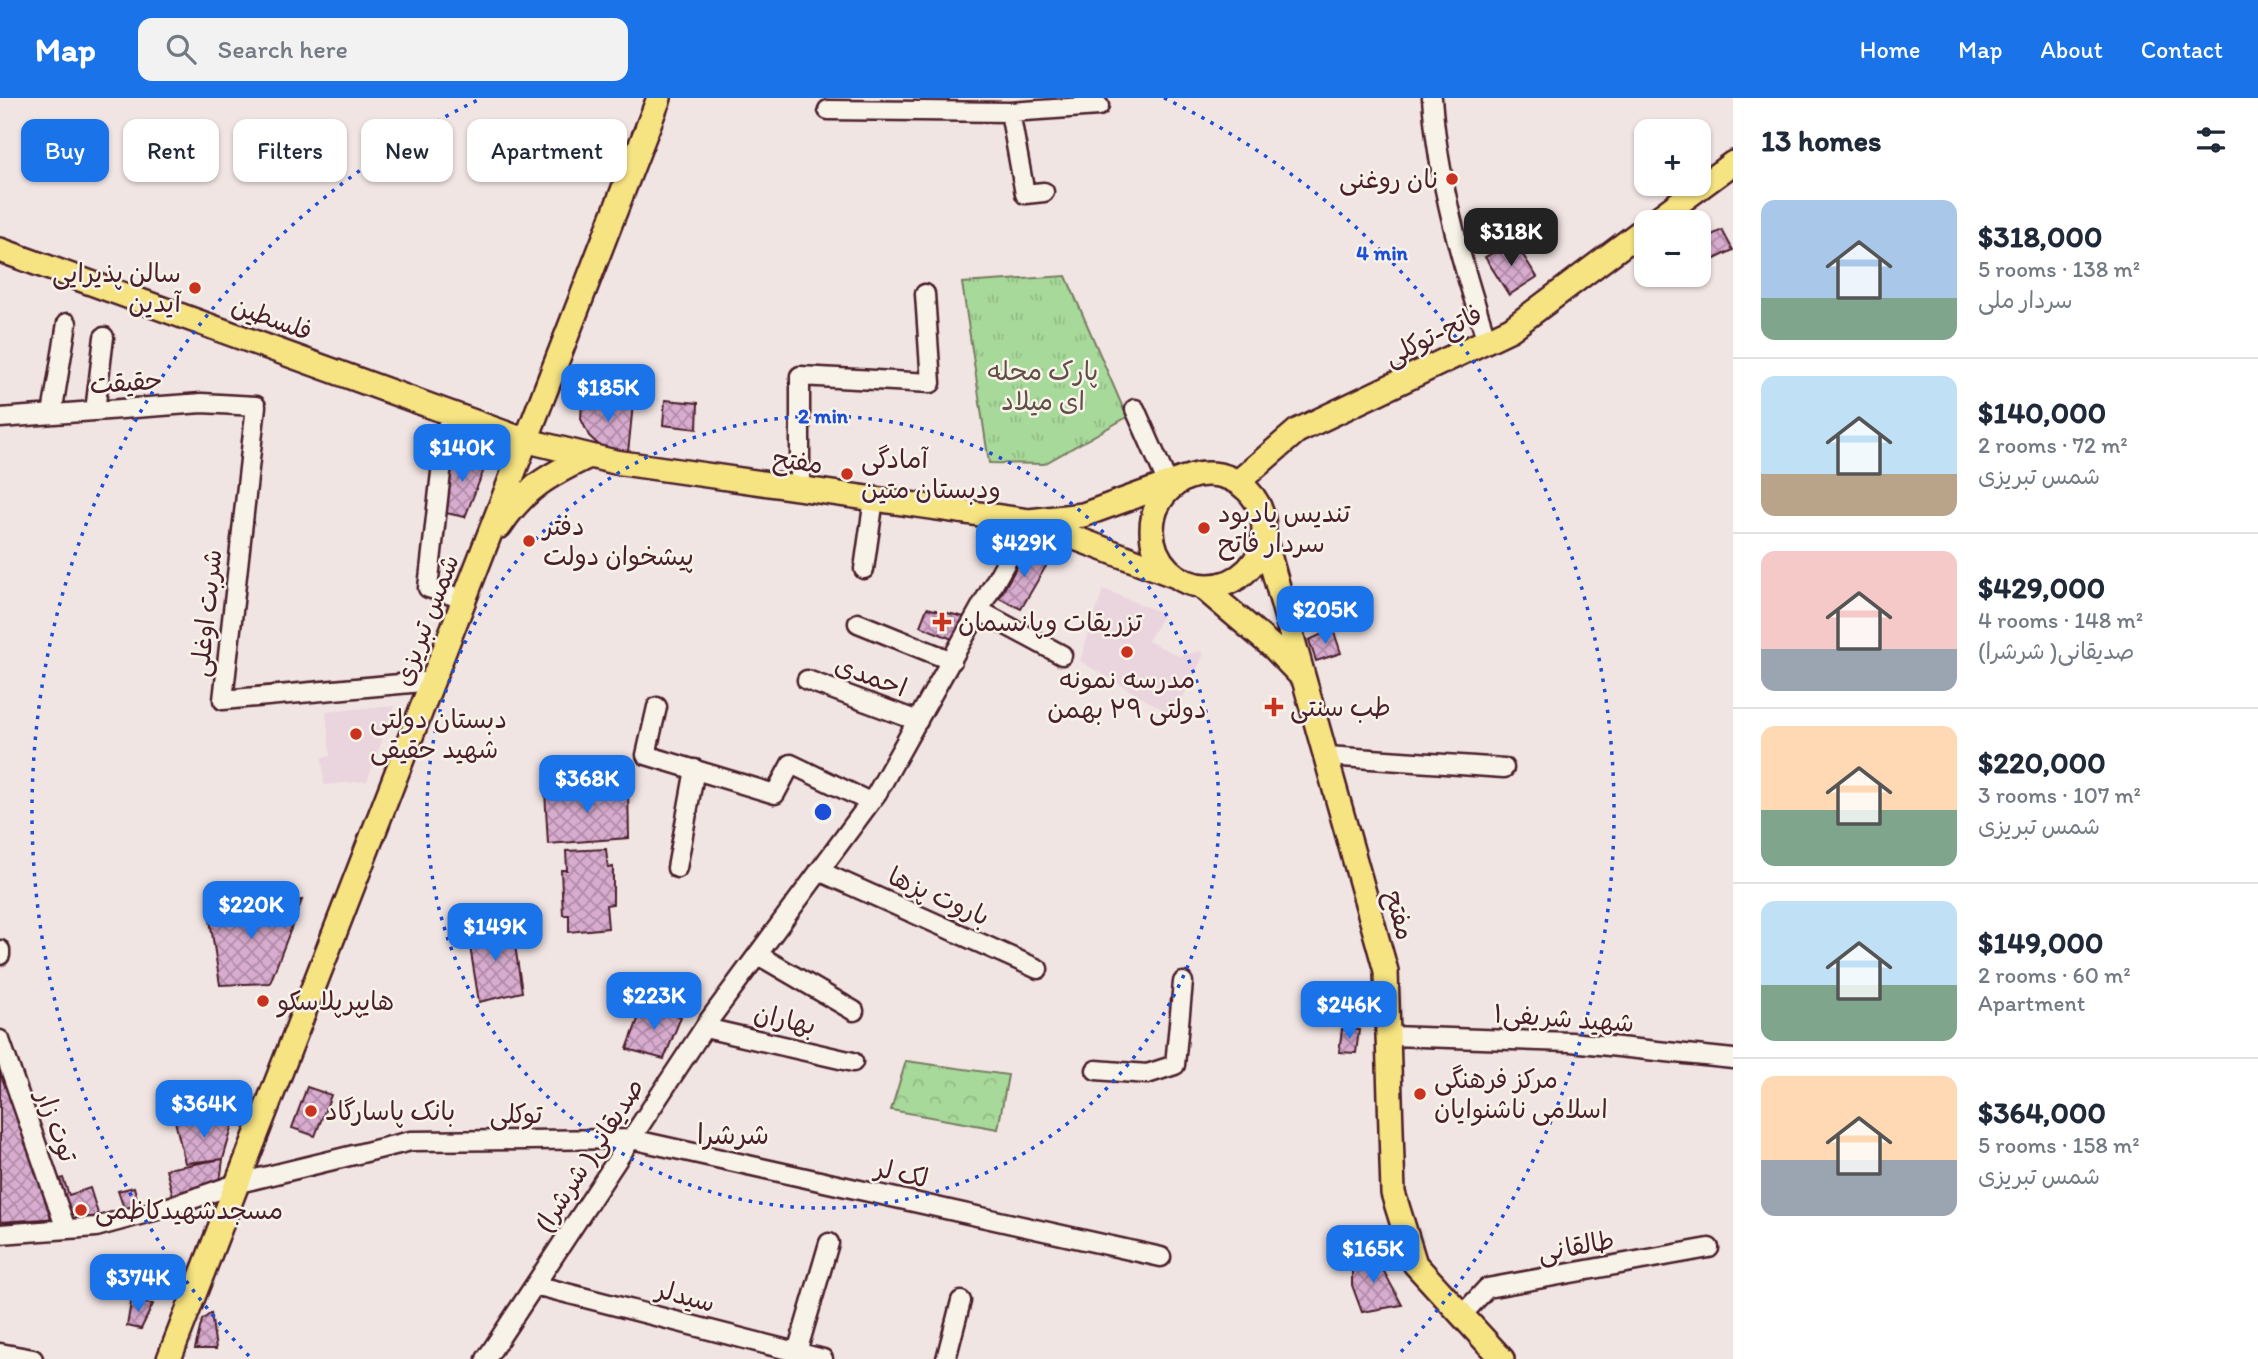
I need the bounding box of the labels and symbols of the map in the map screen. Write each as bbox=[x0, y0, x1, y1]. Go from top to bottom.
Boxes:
place label: نان روغنی bbox=[1339, 163, 1438, 196]
marker: نان روغنی bbox=[1444, 171, 1460, 187]
pin: $318K bbox=[1462, 208, 1560, 268]
text: 4 min bbox=[1356, 240, 1409, 265]
place label: سالن پذیرایی آیدین bbox=[52, 257, 183, 319]
marker: سالن پذیرایی آیدین bbox=[187, 280, 203, 296]
street label: فلسطین bbox=[227, 289, 317, 347]
street label: فاتح-توکلی bbox=[1379, 298, 1488, 374]
park label: پارک محله ای میلاد bbox=[988, 355, 1098, 417]
street label: حقیقت bbox=[89, 363, 163, 401]
pin: $185K bbox=[559, 364, 657, 424]
text: 2 min bbox=[798, 403, 849, 428]
pin: $140K bbox=[413, 424, 511, 484]
street label: مفتح bbox=[771, 442, 825, 482]
place label: آمادگی ودبستان متین bbox=[861, 443, 1001, 505]
marker: آمادگی ودبستان متین bbox=[839, 466, 855, 482]
place label: تندیس یادبود سردار فاتح bbox=[1218, 497, 1351, 561]
place label: دفتر پیشخوان دولت bbox=[541, 510, 694, 573]
pin: $429K bbox=[975, 519, 1073, 579]
marker: تندیس یادبود سردار فاتح bbox=[1196, 520, 1212, 536]
marker: دفتر پیشخوان دولت bbox=[521, 533, 537, 549]
street label: شربت اوغلی bbox=[183, 548, 230, 679]
street label: شمس تبریزی bbox=[386, 550, 466, 690]
pin: $205K bbox=[1276, 587, 1374, 646]
place label: تزریقات وپانسمان bbox=[958, 606, 1142, 639]
marker: تزریقات وپانسمان bbox=[932, 612, 952, 632]
marker: مدرسه نمونه دولتی ۲۹ بهمن bbox=[1119, 644, 1135, 660]
street label: احمدی bbox=[831, 648, 911, 704]
place label: مدرسه نمونه دولتی ۲۹ بهمن bbox=[1047, 663, 1207, 726]
place label: طب سنتی bbox=[1290, 691, 1391, 724]
marker: طب سنتی bbox=[1264, 697, 1284, 717]
place label: دبستان دولتی شهید حقیقی bbox=[370, 703, 507, 766]
marker: دبستان دولتی شهید حقیقی bbox=[348, 726, 364, 742]
pin: $368K bbox=[538, 756, 636, 815]
centre of rings bbox=[811, 800, 835, 824]
street label: باروت پزها bbox=[883, 860, 995, 933]
pin: $220K bbox=[202, 882, 300, 941]
street label: مفتح bbox=[1376, 887, 1422, 944]
pin: $149K bbox=[446, 904, 544, 963]
pin: $223K bbox=[605, 972, 703, 1032]
pin: $246K bbox=[1300, 982, 1398, 1041]
place label: هایپرپلاسکو bbox=[276, 985, 394, 1018]
marker: هایپرپلاسکو bbox=[255, 993, 271, 1009]
street label: بهاران bbox=[751, 996, 819, 1042]
street label: شهید شریفی۱ bbox=[1492, 997, 1635, 1040]
place label: مرکز فرهنگی اسلامی ناشنوایان bbox=[1434, 1063, 1608, 1126]
street label: (شرشرا )صدیقانی bbox=[527, 1072, 651, 1238]
pin: $364K bbox=[155, 1080, 253, 1140]
street label: توت زار bbox=[29, 1084, 85, 1167]
marker: مرکز فرهنگی اسلامی ناشنوایان bbox=[1412, 1086, 1428, 1102]
place label: بانک پاسارگاد bbox=[325, 1095, 455, 1128]
street label: توکلی bbox=[489, 1098, 543, 1131]
marker: بانک پاسارگاد bbox=[303, 1103, 319, 1119]
district label: شرشرا bbox=[697, 1117, 769, 1151]
street label: لک لر bbox=[871, 1151, 931, 1195]
place label: مسجدشهیدکاظمی bbox=[95, 1194, 283, 1227]
marker: مسجدشهیدکاظمی bbox=[73, 1202, 89, 1218]
street label: طالقانی bbox=[1535, 1224, 1617, 1269]
pin: $165K bbox=[1324, 1226, 1422, 1285]
pin: $374K bbox=[89, 1254, 187, 1314]
street label: سیدلر bbox=[652, 1272, 719, 1319]

